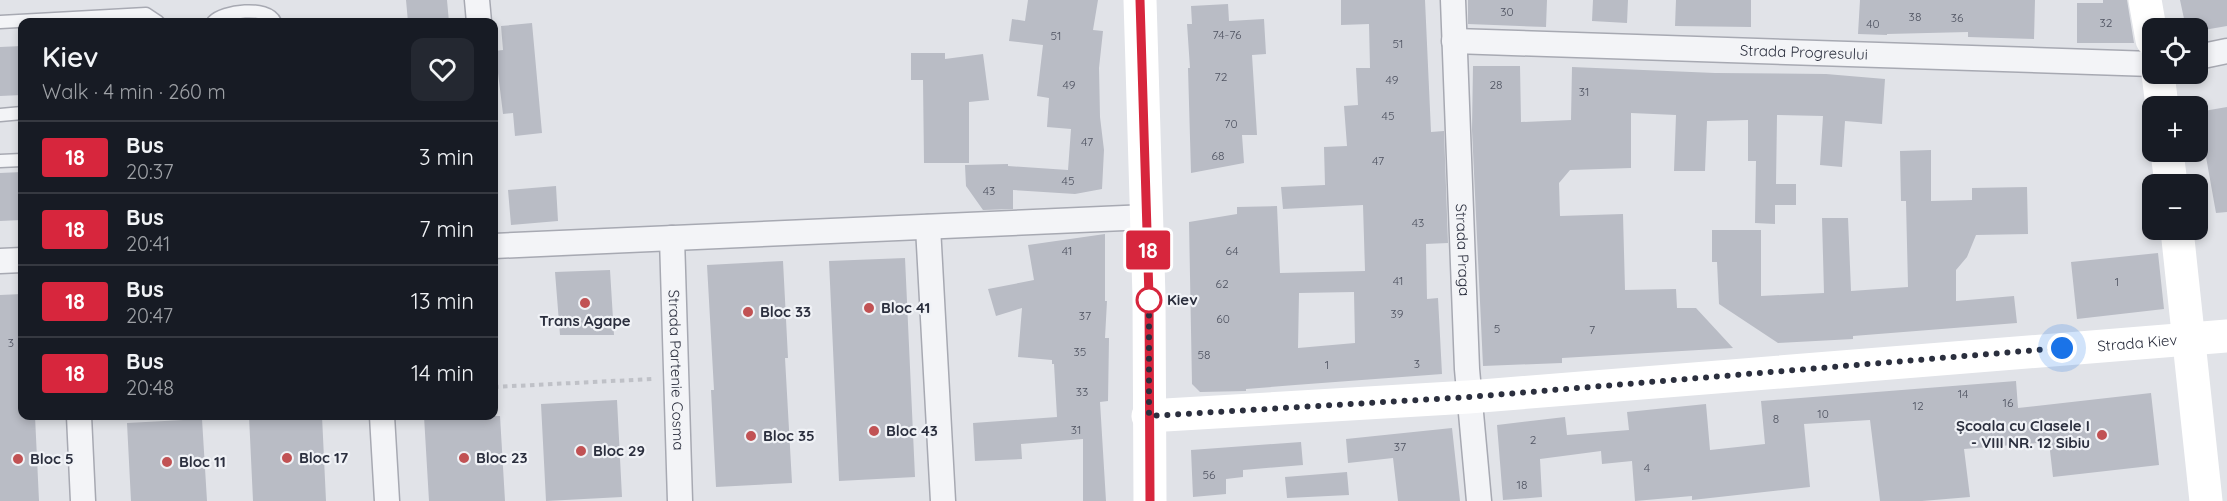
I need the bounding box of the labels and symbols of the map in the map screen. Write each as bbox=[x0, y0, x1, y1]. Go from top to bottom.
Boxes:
house number: 30 bbox=[1500, 4, 1514, 19]
house number: 38 bbox=[1909, 9, 1921, 24]
house number: 36 bbox=[1951, 10, 1964, 25]
house number: 32 bbox=[2100, 15, 2113, 30]
house number: 40 bbox=[1866, 16, 1880, 31]
house number: 74-76 bbox=[1213, 27, 1242, 42]
house number: 51 bbox=[1051, 28, 1061, 43]
house number: 51 bbox=[1393, 36, 1403, 51]
street label: Strada Progresului bbox=[1740, 40, 1868, 64]
house number: 72 bbox=[1215, 69, 1228, 84]
house number: 49 bbox=[1386, 72, 1399, 87]
house number: 49 bbox=[1063, 77, 1076, 92]
house number: 28 bbox=[1489, 77, 1503, 92]
house number: 31 bbox=[1579, 84, 1589, 99]
house number: 45 bbox=[1382, 108, 1394, 123]
house number: 70 bbox=[1224, 116, 1238, 131]
house number: 47 bbox=[1081, 134, 1093, 149]
house number: 68 bbox=[1212, 148, 1224, 163]
house number: 47 bbox=[1372, 153, 1384, 168]
house number: 45 bbox=[1062, 173, 1074, 188]
house number: 43 bbox=[983, 183, 995, 198]
street label: Strada Praga bbox=[1452, 203, 1474, 296]
house number: 43 bbox=[1412, 215, 1424, 230]
line badge: 18 bbox=[1121, 230, 1175, 270]
house number: 41 bbox=[1062, 243, 1072, 258]
house number: 64 bbox=[1226, 243, 1238, 258]
house number: 41 bbox=[1393, 273, 1403, 288]
house number: 1 bbox=[2115, 274, 2119, 289]
house number: 62 bbox=[1215, 276, 1229, 291]
marker: Kiev bbox=[1136, 287, 1162, 313]
street label: Strada Partenie Cosma bbox=[665, 289, 688, 451]
place label: Kiev bbox=[1167, 290, 1198, 309]
marker: Trans Agape bbox=[578, 296, 592, 310]
place label: Bloc 41 bbox=[881, 298, 930, 317]
marker: Bloc 41 bbox=[862, 301, 876, 315]
place label: Bloc 33 bbox=[760, 302, 811, 321]
marker: Bloc 33 bbox=[741, 305, 755, 319]
house number: 39 bbox=[1391, 306, 1404, 321]
house number: 37 bbox=[1079, 308, 1091, 323]
place label: Trans Agape bbox=[539, 311, 631, 330]
house number: 60 bbox=[1216, 311, 1230, 326]
house number: 5 bbox=[1494, 321, 1500, 336]
house number: 7 bbox=[1589, 322, 1595, 337]
street label: Strada Kiev bbox=[2096, 330, 2178, 355]
your location bbox=[2047, 333, 2077, 363]
house number: 3 bbox=[8, 335, 14, 350]
house number: 35 bbox=[1074, 344, 1086, 359]
house number: 58 bbox=[1197, 347, 1211, 362]
house number: 3 bbox=[1414, 356, 1420, 371]
house number: 1 bbox=[1325, 357, 1329, 372]
house number: 33 bbox=[1076, 384, 1088, 399]
house number: 14 bbox=[1958, 386, 1968, 401]
house number: 16 bbox=[2003, 395, 2014, 410]
house number: 12 bbox=[1912, 398, 1924, 413]
house number: 10 bbox=[1817, 406, 1829, 421]
house number: 8 bbox=[1773, 411, 1779, 426]
place label: Școala cu Clasele I - VIII NR. 12 Sibiu bbox=[1956, 416, 2090, 452]
place label: Bloc 43 bbox=[886, 421, 938, 440]
house number: 31 bbox=[1071, 422, 1081, 437]
marker: Bloc 43 bbox=[867, 424, 881, 438]
place label: Bloc 35 bbox=[763, 426, 815, 445]
marker: Școala cu Clasele I - VIII NR. 12 Sibiu bbox=[2095, 428, 2109, 442]
marker: Bloc 35 bbox=[744, 429, 758, 443]
house number: 2 bbox=[1530, 432, 1537, 447]
house number: 37 bbox=[1394, 439, 1406, 454]
place label: Bloc 29 bbox=[593, 441, 645, 460]
marker: Bloc 29 bbox=[574, 444, 588, 458]
place label: Bloc 17 bbox=[299, 448, 348, 467]
place label: Bloc 23 bbox=[476, 448, 528, 467]
place label: Bloc 5 bbox=[30, 449, 74, 468]
marker: Bloc 17 bbox=[280, 451, 294, 465]
marker: Bloc 23 bbox=[457, 451, 471, 465]
marker: Bloc 5 bbox=[11, 452, 25, 466]
place label: Bloc 11 bbox=[179, 452, 226, 471]
marker: Bloc 11 bbox=[160, 455, 174, 469]
house number: 4 bbox=[1644, 460, 1650, 475]
house number: 56 bbox=[1203, 467, 1216, 482]
house number: 18 bbox=[1517, 477, 1527, 492]

